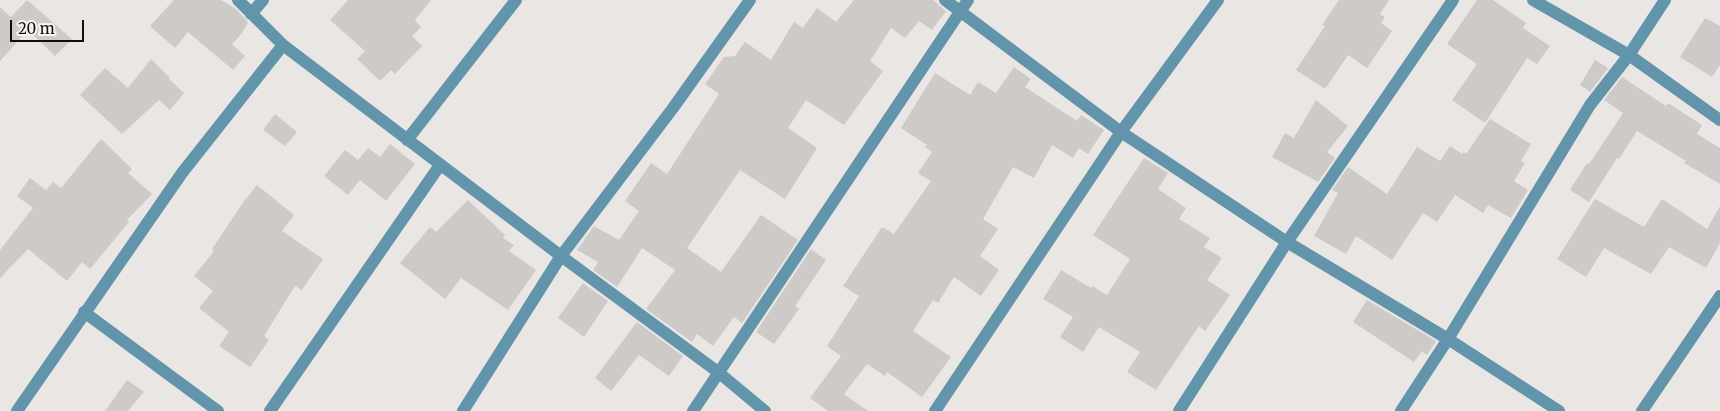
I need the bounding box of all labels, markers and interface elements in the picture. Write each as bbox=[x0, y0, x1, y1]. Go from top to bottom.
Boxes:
scale bar bbox=[12, 10, 86, 42]
text: 20 m bbox=[18, 19, 55, 38]

